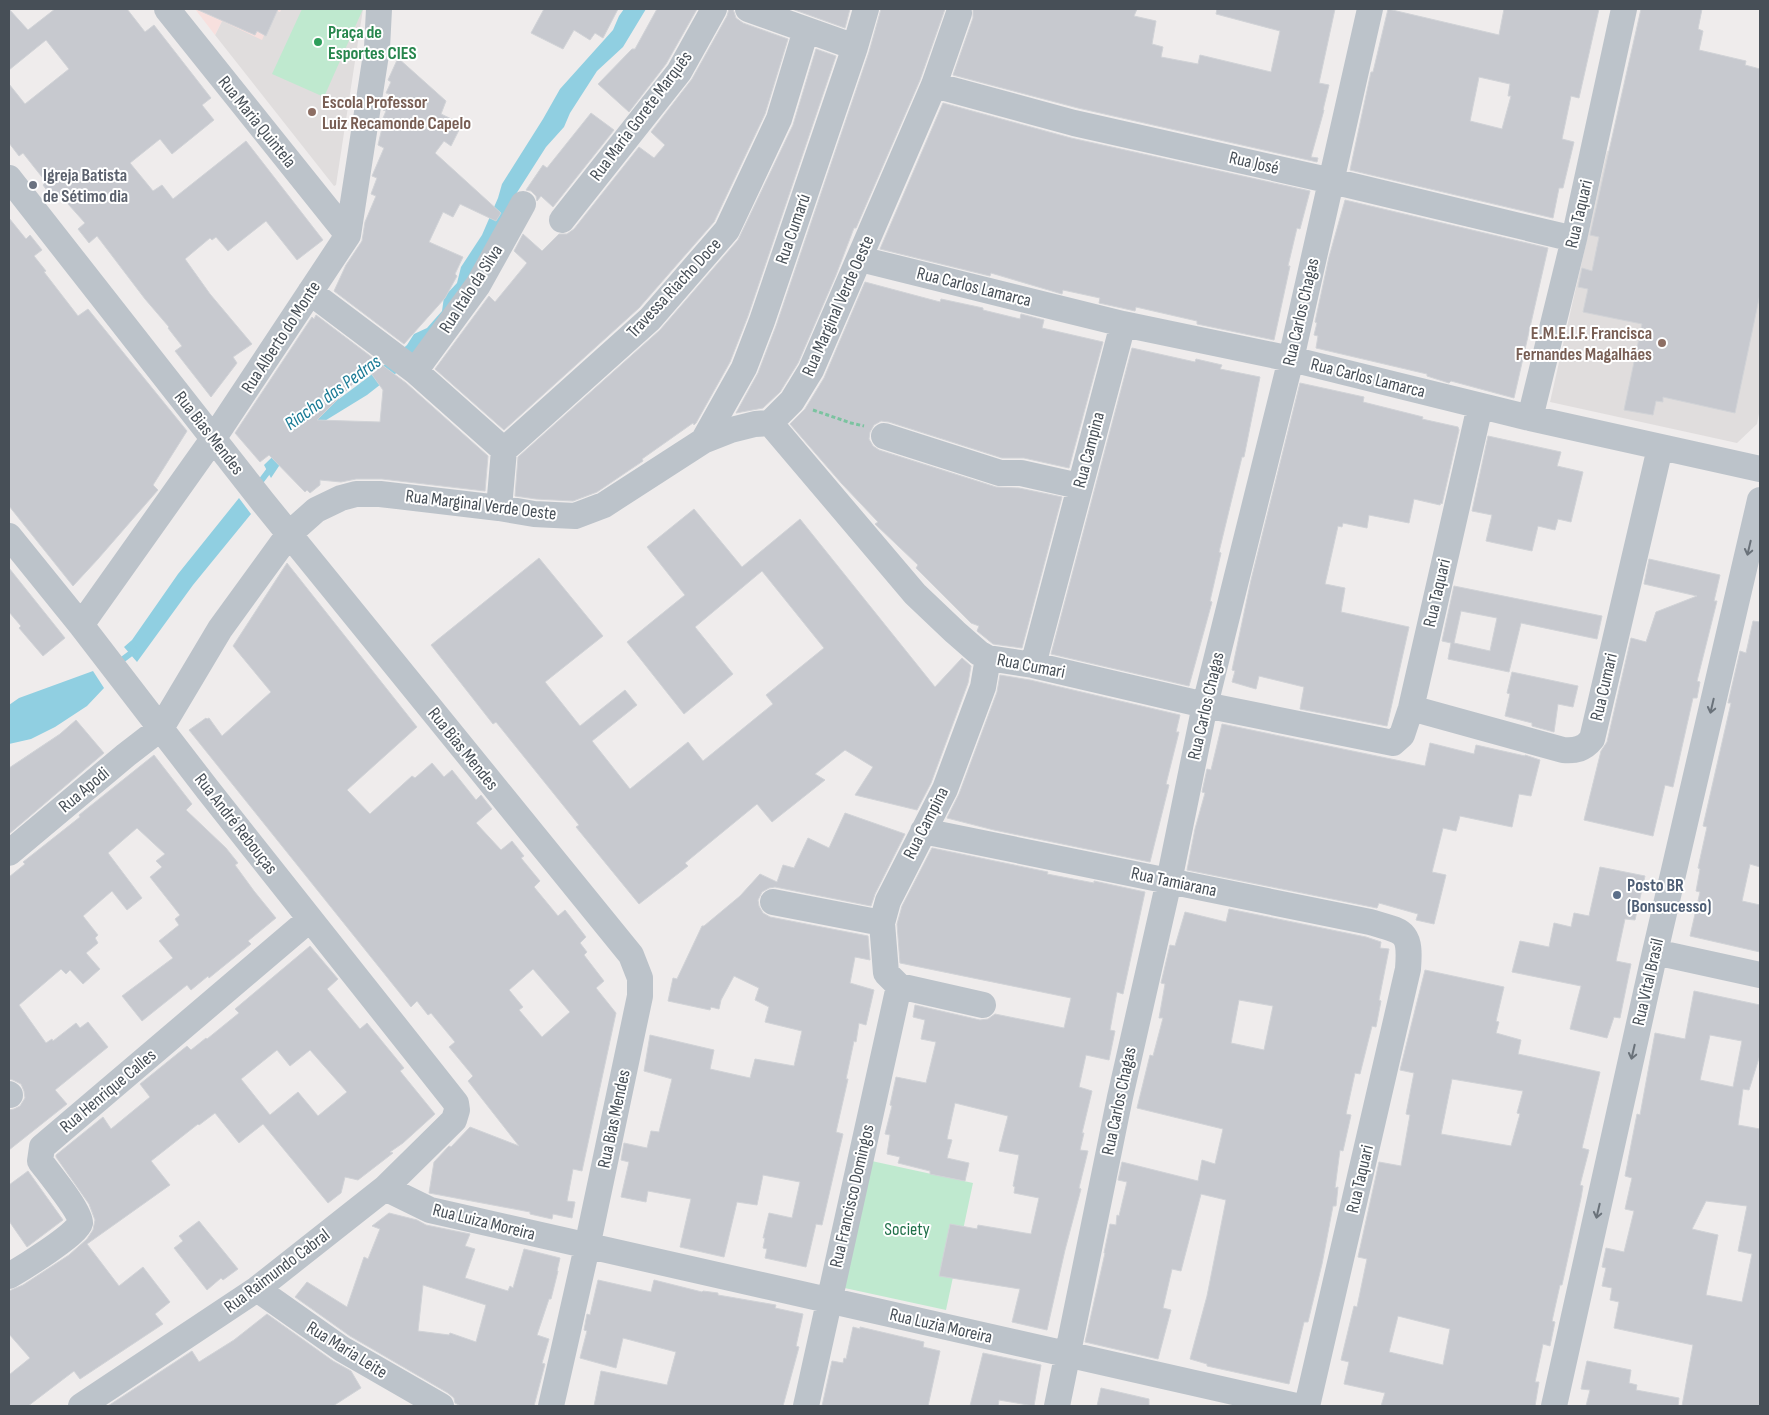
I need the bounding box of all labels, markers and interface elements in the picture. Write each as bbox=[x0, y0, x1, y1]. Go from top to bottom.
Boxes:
place label: Praça de Esportes CIES bbox=[328, 22, 417, 64]
marker: Praça de Esportes CIES bbox=[312, 36, 324, 48]
street label: Rua Maria Gorete Marquês bbox=[585, 47, 697, 185]
street label: Rua Maria Quintela bbox=[214, 72, 300, 172]
place label: Escola Professor Luiz Recamonde Capelo bbox=[322, 92, 471, 134]
marker: Escola Professor Luiz Recamonde Capelo bbox=[306, 106, 318, 118]
street label: Rua José bbox=[1227, 147, 1281, 179]
place label: Igreja Batista de Sétimo dia bbox=[43, 165, 128, 207]
street label: Rua Taquari bbox=[1561, 178, 1597, 250]
marker: Igreja Batista de Sétimo dia bbox=[27, 179, 39, 191]
street label: Rua Cumarú bbox=[771, 191, 815, 267]
street label: Rua Marginal Verde Oeste bbox=[798, 232, 878, 380]
street label: Travessa Riacho Doce bbox=[622, 234, 726, 342]
street label: Rua Italo da Silva bbox=[435, 241, 507, 337]
street label: Rua Carlos Chagas bbox=[1278, 256, 1324, 368]
street label: Rua Carlos Lamarca bbox=[915, 263, 1033, 311]
street label: Rua Alberto do Monte bbox=[237, 277, 325, 397]
place label: E.M.E.I.F. Francisca Fernandes Magalhães bbox=[1516, 323, 1652, 365]
marker: E.M.E.I.F. Francisca Fernandes Magalhães bbox=[1656, 337, 1668, 349]
water label: Riacho das Pedras bbox=[280, 350, 386, 436]
street label: Rua Carlos Lamarca bbox=[1309, 354, 1427, 402]
street label: Rua Bias Mendes bbox=[170, 387, 248, 479]
street label: Rua Campina bbox=[1069, 410, 1109, 490]
street label: Rua Marginal Verde Oeste bbox=[404, 485, 558, 525]
one-way arrow bbox=[1744, 539, 1753, 555]
street label: Rua Taquari bbox=[1419, 557, 1455, 629]
street label: Rua Cumari bbox=[995, 649, 1067, 683]
street label: Rua Carlos Chagas bbox=[1183, 650, 1229, 762]
street label: Rua Cumari bbox=[1586, 651, 1622, 723]
one-way arrow bbox=[1707, 698, 1716, 714]
street label: Rua Bias Mendes bbox=[423, 703, 503, 795]
street label: Rua Apodi bbox=[54, 763, 114, 817]
street label: Rua André Rebouças bbox=[190, 769, 282, 879]
street label: Rua Campina bbox=[899, 783, 953, 863]
street label: Rua Tamiarana bbox=[1129, 863, 1219, 901]
place label: Posto BR (Bonsucesso) bbox=[1627, 875, 1711, 917]
marker: Posto BR (Bonsucesso) bbox=[1611, 889, 1623, 901]
street label: Rua Vital Brasil bbox=[1628, 936, 1668, 1028]
one-way arrow bbox=[1628, 1044, 1637, 1060]
street label: Rua Henrique Calles bbox=[56, 1045, 160, 1137]
street label: Rua Carlos Chagas bbox=[1097, 1045, 1141, 1157]
street label: Rua Bias Mendes bbox=[593, 1068, 635, 1170]
street label: Rua Francisco Domingos bbox=[825, 1122, 879, 1270]
street label: Rua Taquari bbox=[1342, 1143, 1378, 1215]
street label: Rua Luiza Moreira bbox=[431, 1199, 537, 1245]
one-way arrow bbox=[1593, 1202, 1602, 1218]
park label: Society bbox=[884, 1219, 930, 1240]
street label: Rua Raimundo Cabral bbox=[220, 1225, 334, 1317]
street label: Rua Luzia Moreira bbox=[888, 1304, 995, 1348]
street label: Rua Maria Leite bbox=[303, 1317, 391, 1383]

